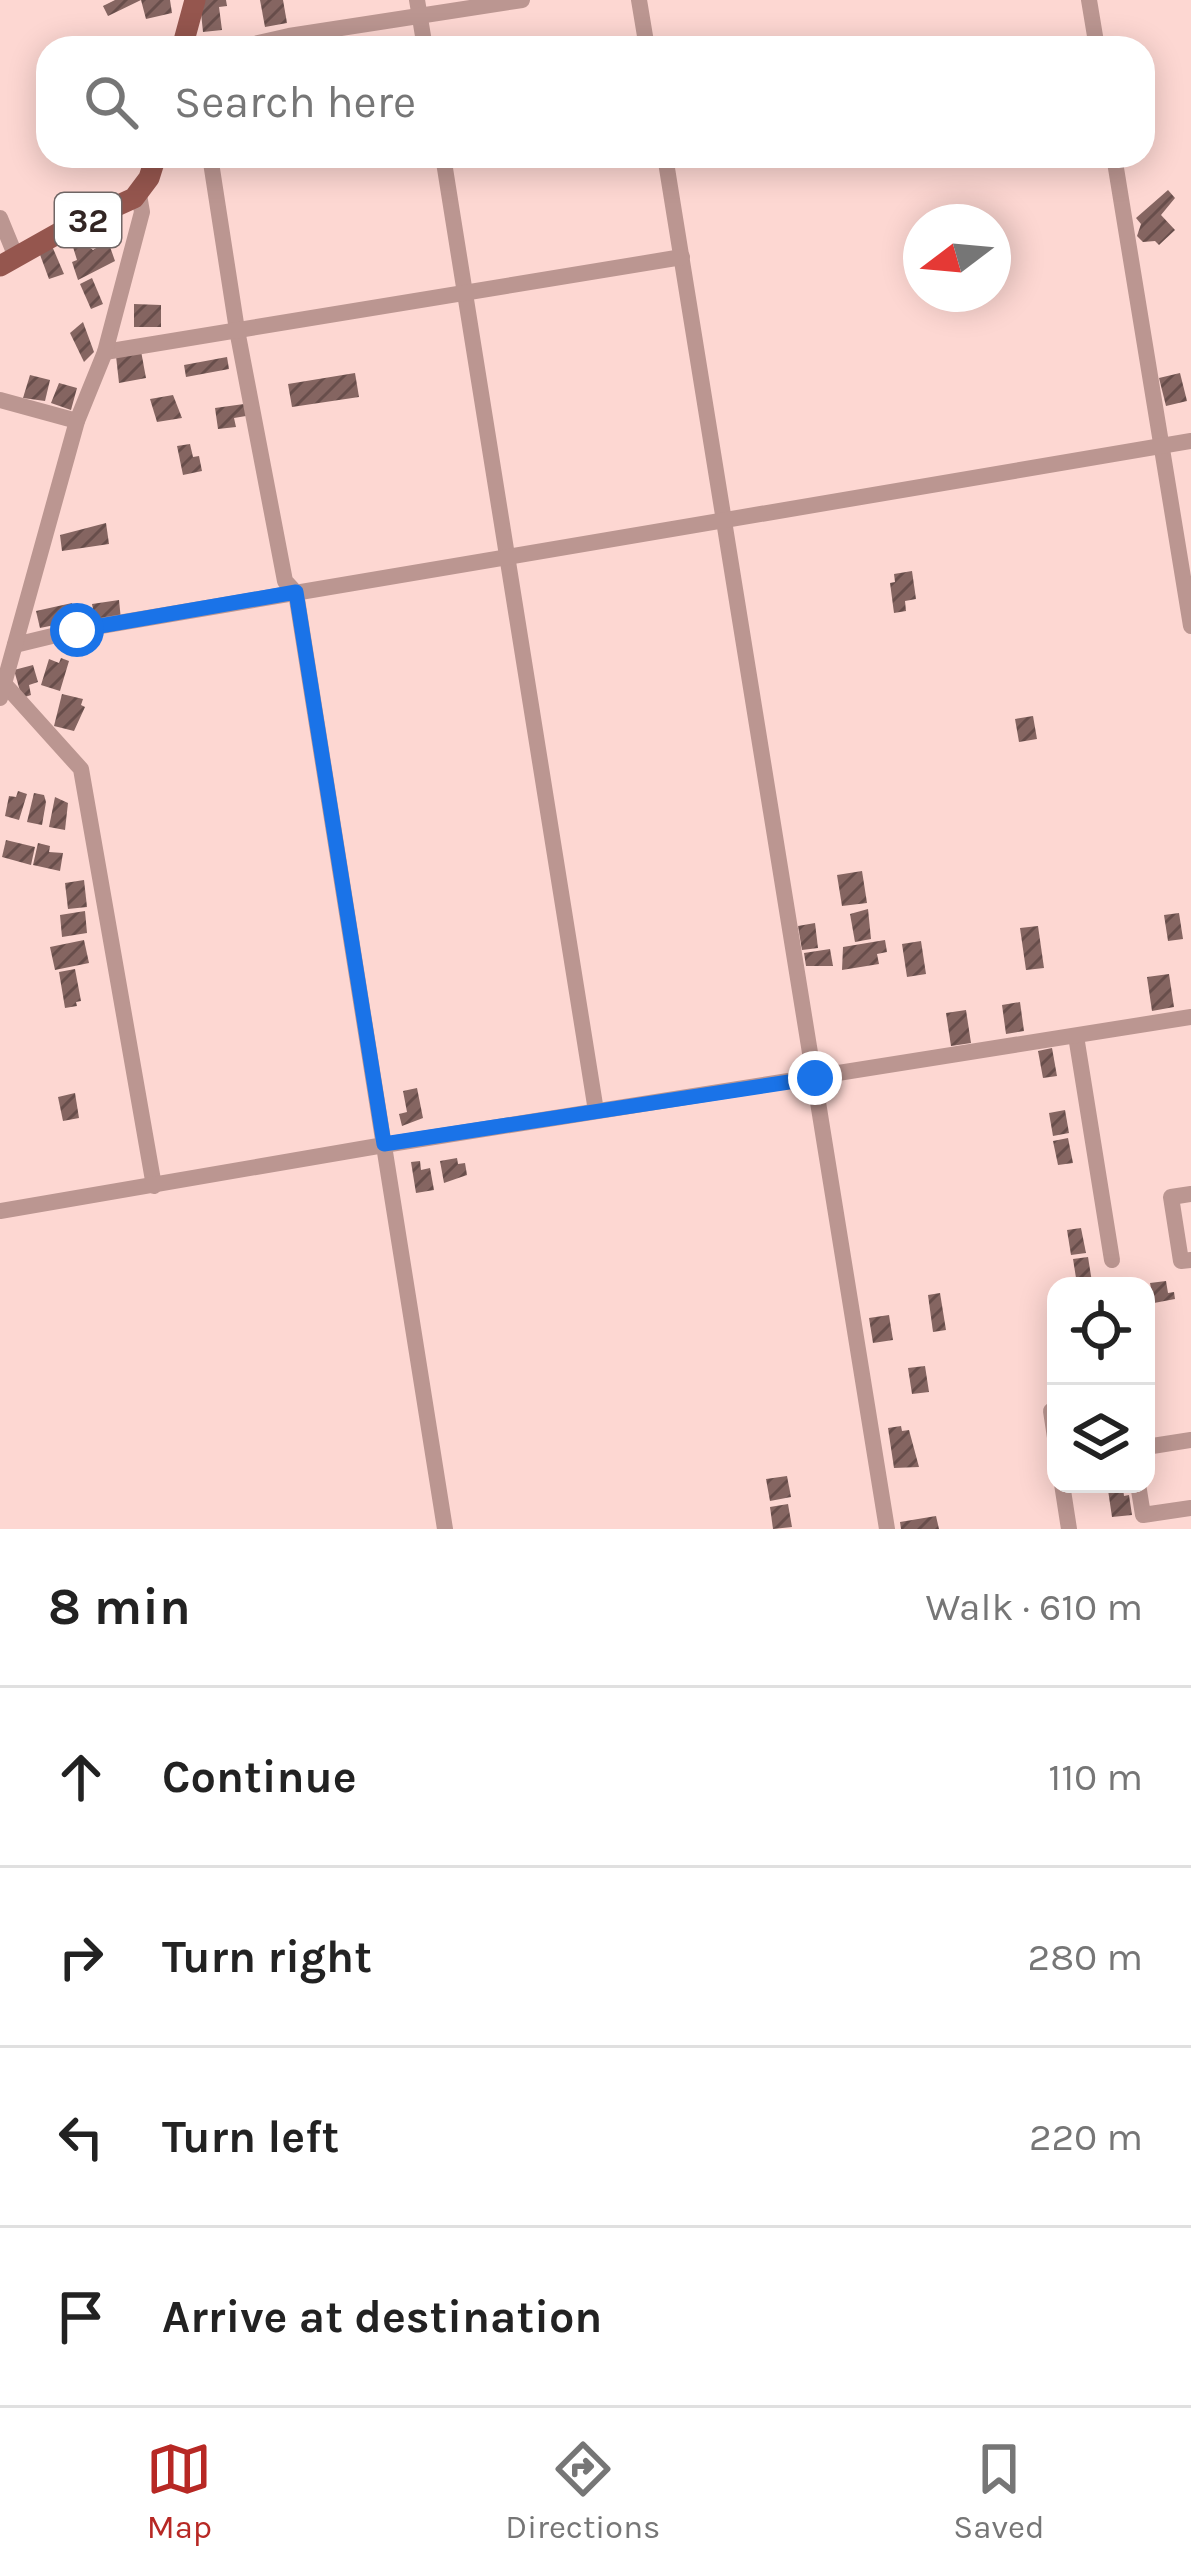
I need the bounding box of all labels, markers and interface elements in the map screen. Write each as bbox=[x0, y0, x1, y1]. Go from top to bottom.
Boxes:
search box bbox=[36, 36, 1155, 168]
icon: search bbox=[78, 69, 144, 135]
text: Search here bbox=[174, 76, 416, 128]
road number: 32 bbox=[55, 193, 121, 247]
north arrow bbox=[903, 204, 1011, 312]
route start bbox=[50, 603, 104, 657]
route end bbox=[788, 1051, 842, 1105]
map controls bbox=[1047, 1277, 1155, 1493]
button: locate bbox=[1047, 1277, 1155, 1385]
button: layers bbox=[1047, 1385, 1155, 1493]
text: 8 min bbox=[48, 1577, 191, 1637]
text: Walk · 610 m bbox=[925, 1584, 1143, 1630]
icon: ahead bbox=[48, 1744, 114, 1810]
text: Continue bbox=[162, 1751, 357, 1803]
text: 110 m bbox=[1048, 1754, 1143, 1800]
icon: right bbox=[48, 1924, 114, 1990]
text: Turn right bbox=[162, 1931, 372, 1983]
text: 280 m bbox=[1028, 1934, 1143, 1980]
icon: left bbox=[48, 2104, 114, 2170]
text: Turn left bbox=[162, 2111, 339, 2163]
text: 220 m bbox=[1029, 2114, 1143, 2160]
icon: arrive bbox=[48, 2284, 114, 2350]
text: Arrive at destination bbox=[162, 2291, 602, 2343]
tab: Map bbox=[146, 2436, 212, 2546]
tab: Directions bbox=[505, 2436, 660, 2546]
tab: Saved bbox=[953, 2436, 1045, 2546]

